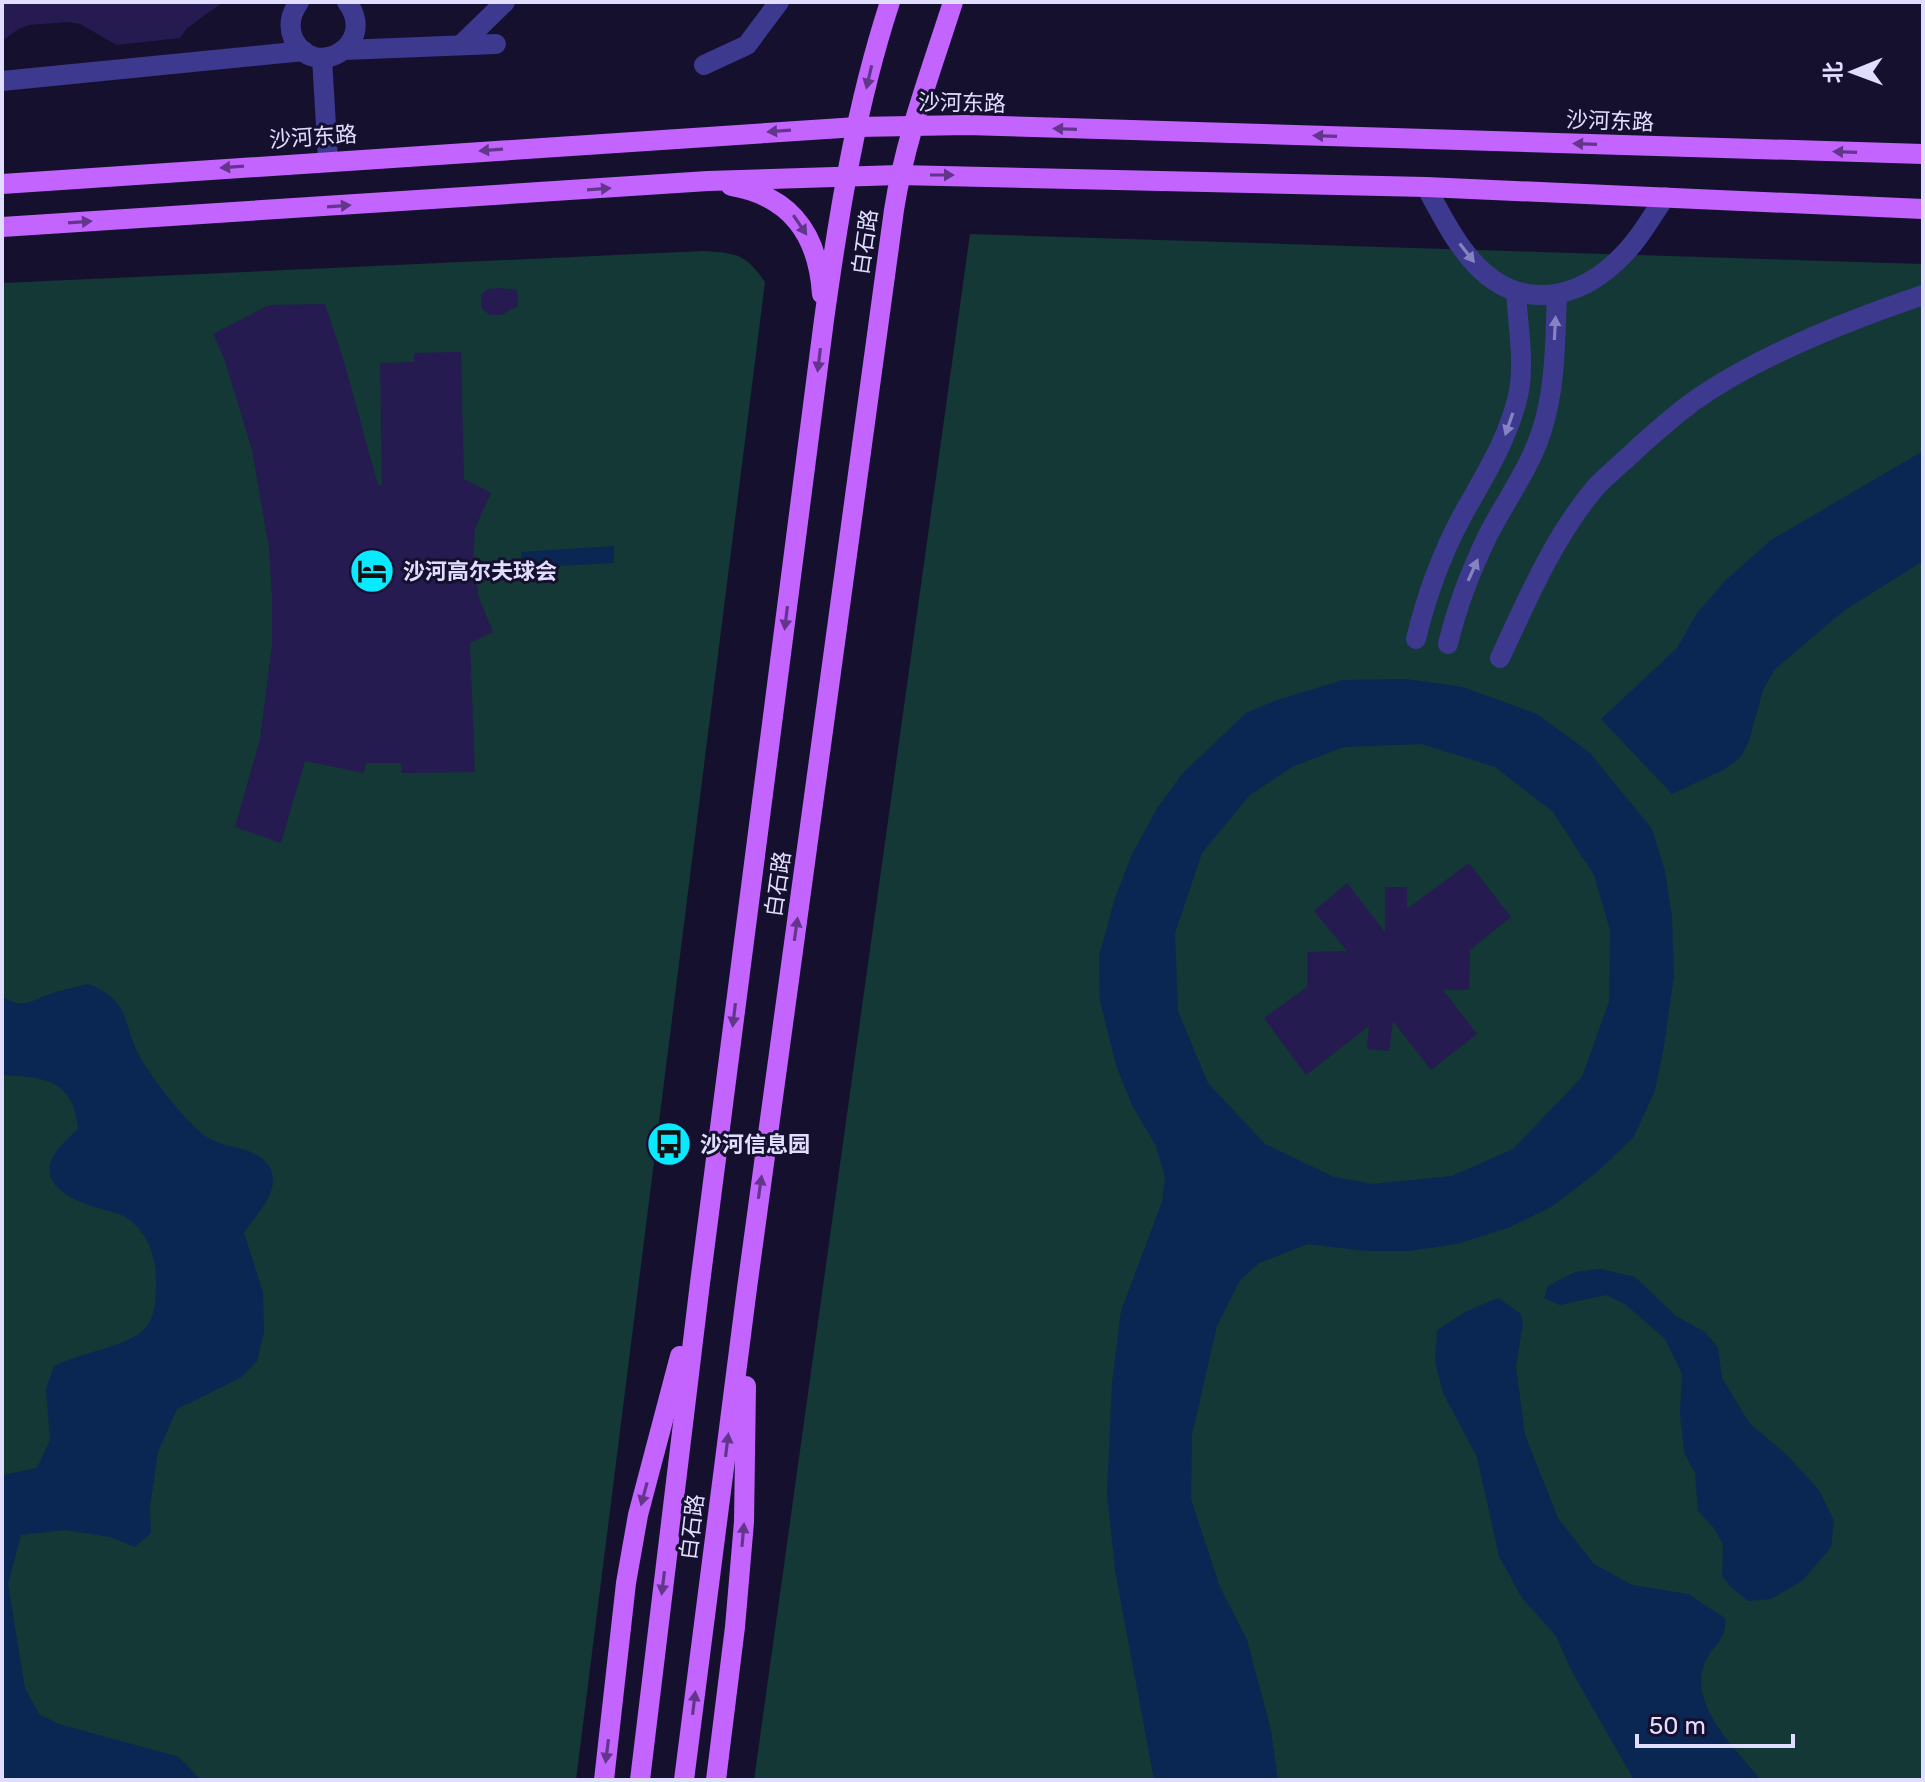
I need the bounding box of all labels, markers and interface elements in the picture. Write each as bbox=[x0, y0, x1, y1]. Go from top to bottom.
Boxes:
north arrow bbox=[1813, 32, 1893, 112]
text: 北 bbox=[1820, 61, 1847, 84]
one-way arrow bbox=[862, 64, 875, 89]
street label: 沙河东路 bbox=[918, 89, 1006, 117]
street label: 沙河东路 bbox=[1566, 106, 1654, 136]
street label: 沙河东路 bbox=[268, 120, 358, 154]
one-way arrow bbox=[1052, 122, 1077, 135]
one-way arrow bbox=[766, 125, 791, 138]
one-way arrow bbox=[1312, 130, 1337, 143]
one-way arrow bbox=[1572, 138, 1597, 151]
one-way arrow bbox=[478, 144, 503, 157]
one-way arrow bbox=[1832, 145, 1857, 158]
one-way arrow bbox=[219, 161, 244, 174]
one-way arrow bbox=[930, 169, 955, 181]
one-way arrow bbox=[587, 182, 612, 195]
one-way arrow bbox=[327, 199, 352, 212]
street label: 白石路 bbox=[847, 207, 883, 277]
one-way arrow bbox=[68, 215, 93, 228]
one-way arrow bbox=[792, 215, 807, 236]
one-way arrow bbox=[1458, 243, 1475, 263]
one-way arrow bbox=[1549, 315, 1562, 340]
one-way arrow bbox=[812, 348, 825, 373]
one-way arrow bbox=[1503, 413, 1515, 437]
hotel icon: 沙河高尔夫球会 bbox=[348, 547, 396, 595]
place label: 沙河高尔夫球会 bbox=[403, 558, 557, 585]
one-way arrow bbox=[1467, 558, 1480, 582]
one-way arrow bbox=[779, 606, 792, 631]
street label: 白石路 bbox=[760, 849, 796, 919]
one-way arrow bbox=[789, 916, 802, 941]
one-way arrow bbox=[728, 1003, 741, 1028]
bus stop icon: 沙河信息园 bbox=[645, 1120, 693, 1168]
place label: 沙河信息园 bbox=[700, 1131, 810, 1158]
one-way arrow bbox=[754, 1174, 767, 1199]
one-way arrow bbox=[720, 1432, 733, 1457]
one-way arrow bbox=[638, 1481, 650, 1506]
street label: 白石路 bbox=[675, 1493, 709, 1561]
one-way arrow bbox=[737, 1523, 750, 1548]
one-way arrow bbox=[657, 1571, 670, 1596]
one-way arrow bbox=[687, 1690, 700, 1715]
scale bar bbox=[1637, 1698, 1793, 1748]
text: 50 m bbox=[1649, 1712, 1706, 1740]
one-way arrow bbox=[600, 1739, 613, 1764]

